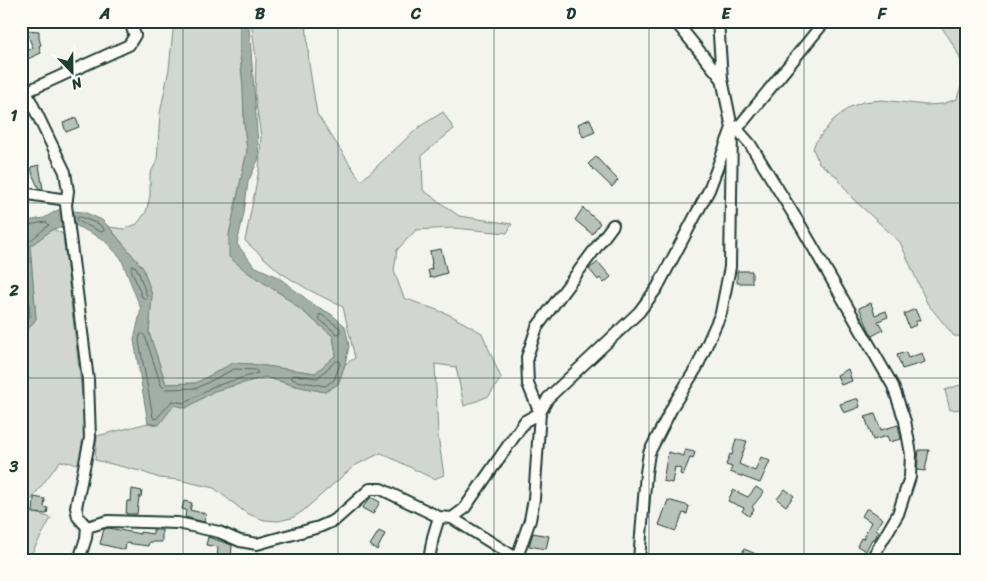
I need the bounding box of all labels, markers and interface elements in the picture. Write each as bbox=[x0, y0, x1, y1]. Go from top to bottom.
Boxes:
text: A bbox=[99, 0, 110, 28]
text: B bbox=[255, 0, 266, 28]
text: C bbox=[410, 0, 422, 28]
text: D bbox=[566, 0, 576, 28]
text: E bbox=[722, 0, 732, 28]
text: F bbox=[877, 0, 888, 28]
north arrow bbox=[48, 48, 98, 98]
text: N bbox=[67, 70, 87, 97]
text: 1 bbox=[11, 101, 18, 130]
text: 2 bbox=[8, 276, 19, 305]
text: 3 bbox=[9, 452, 19, 481]

